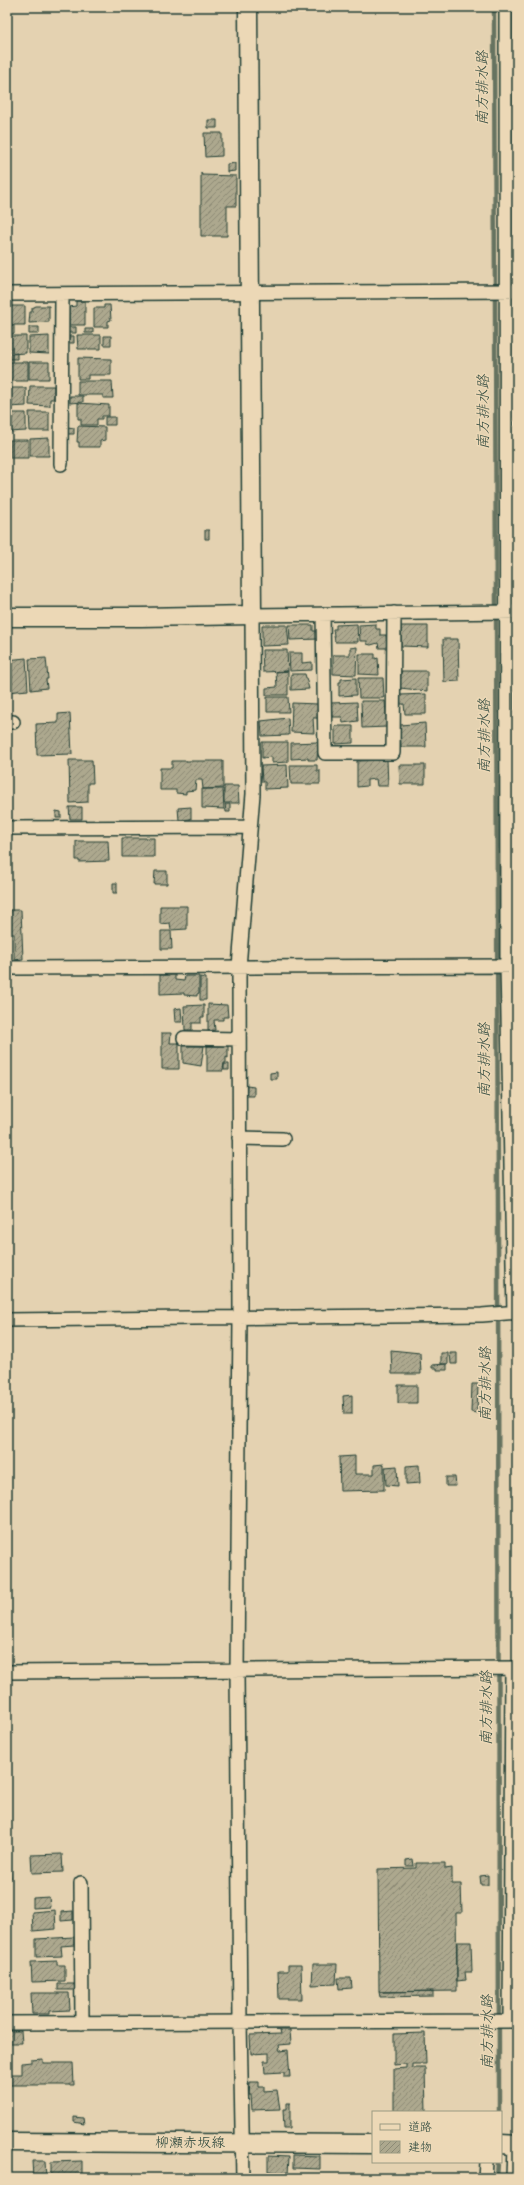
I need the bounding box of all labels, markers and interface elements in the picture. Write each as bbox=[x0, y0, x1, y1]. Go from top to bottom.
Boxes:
water label: 南方排水路 bbox=[472, 50, 493, 126]
water label: 南方排水路 bbox=[473, 374, 494, 450]
water label: 南方排水路 bbox=[474, 698, 495, 774]
water label: 南方排水路 bbox=[474, 1022, 495, 1098]
water label: 南方排水路 bbox=[475, 1346, 496, 1422]
water label: 南方排水路 bbox=[476, 1670, 497, 1746]
water label: 南方排水路 bbox=[477, 1994, 498, 2070]
legend bbox=[372, 2111, 502, 2163]
text: 道路 bbox=[408, 2119, 432, 2136]
street label: 柳瀬赤坂線 bbox=[155, 2133, 225, 2153]
text: 建物 bbox=[408, 2139, 432, 2156]

